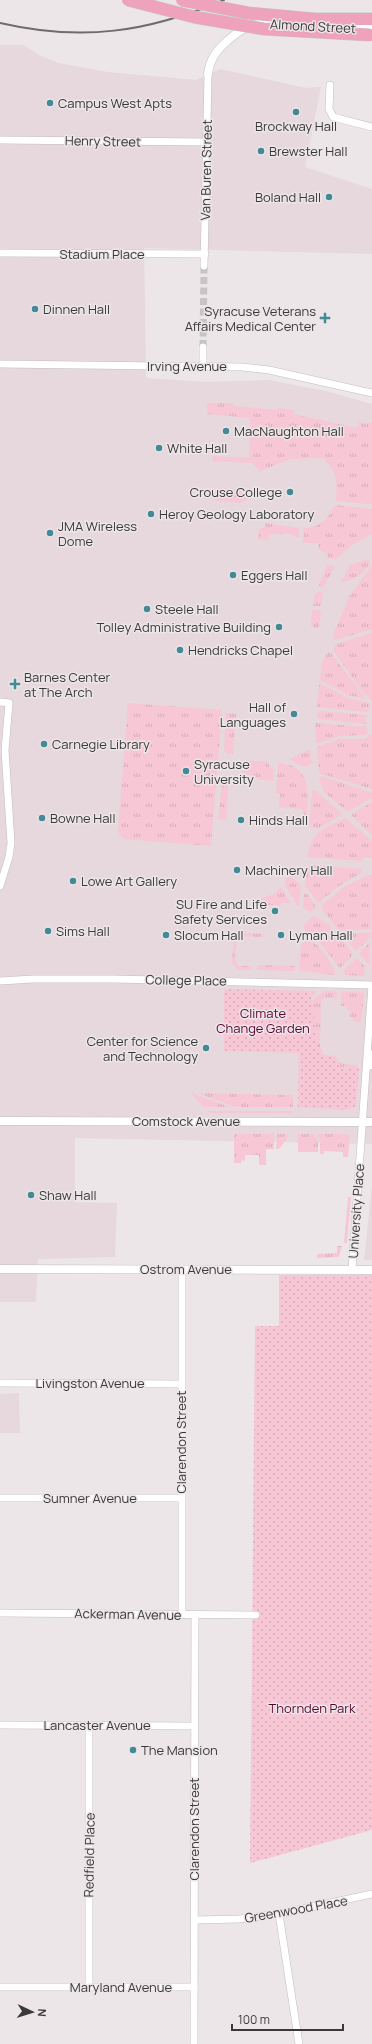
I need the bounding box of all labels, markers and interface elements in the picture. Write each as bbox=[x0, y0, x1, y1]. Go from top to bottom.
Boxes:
street label: Almond Street bbox=[270, 15, 356, 37]
place label: Campus West Apts bbox=[58, 94, 172, 112]
marker: Campus West Apts bbox=[45, 98, 55, 108]
marker: Brockway Hall bbox=[291, 107, 301, 117]
place label: Brockway Hall bbox=[255, 117, 337, 135]
street label: Van Buren Street bbox=[196, 119, 216, 221]
street label: Henry Street bbox=[65, 131, 141, 151]
place label: Brewster Hall bbox=[269, 142, 347, 160]
marker: Brewster Hall bbox=[256, 146, 266, 156]
place label: Boland Hall bbox=[255, 188, 321, 206]
marker: Boland Hall bbox=[324, 192, 334, 202]
street label: Stadium Place bbox=[59, 245, 145, 263]
place label: Dinnen Hall bbox=[43, 300, 110, 318]
place label: Syracuse Veterans Affairs Medical Center bbox=[185, 302, 316, 335]
marker: Dinnen Hall bbox=[30, 304, 40, 314]
marker: Syracuse Veterans Affairs Medical Center bbox=[319, 312, 331, 324]
street label: Irving Avenue bbox=[147, 357, 227, 375]
place label: MacNaughton Hall bbox=[234, 422, 344, 440]
marker: MacNaughton Hall bbox=[221, 426, 231, 436]
place label: White Hall bbox=[167, 439, 227, 457]
marker: White Hall bbox=[154, 443, 164, 453]
place label: Crouse College bbox=[190, 483, 282, 501]
marker: Crouse College bbox=[285, 487, 295, 497]
place label: Heroy Geology Laboratory bbox=[159, 505, 314, 523]
marker: Heroy Geology Laboratory bbox=[146, 509, 156, 519]
place label: JMA Wireless Dome bbox=[58, 517, 137, 550]
marker: JMA Wireless Dome bbox=[45, 528, 55, 538]
place label: Eggers Hall bbox=[241, 566, 307, 584]
marker: Eggers Hall bbox=[228, 570, 238, 580]
place label: Steele Hall bbox=[155, 600, 219, 618]
marker: Steele Hall bbox=[142, 604, 152, 614]
place label: Tolley Administrative Building bbox=[96, 618, 271, 636]
marker: Tolley Administrative Building bbox=[274, 622, 284, 632]
place label: Hendricks Chapel bbox=[188, 641, 293, 659]
marker: Hendricks Chapel bbox=[175, 645, 185, 655]
place label: Barnes Center at The Arch bbox=[24, 668, 111, 701]
marker: Barnes Center at The Arch bbox=[9, 678, 21, 690]
place label: Hall of Languages bbox=[220, 698, 286, 731]
marker: Hall of Languages bbox=[289, 709, 299, 719]
place label: Carnegie Library bbox=[52, 735, 150, 753]
marker: Carnegie Library bbox=[39, 739, 49, 749]
place label: Syracuse University bbox=[194, 755, 254, 788]
marker: Syracuse University bbox=[181, 766, 191, 776]
place label: Bowne Hall bbox=[50, 809, 115, 827]
place label: Hinds Hall bbox=[249, 811, 308, 829]
marker: Bowne Hall bbox=[37, 813, 47, 823]
marker: Hinds Hall bbox=[236, 815, 246, 825]
place label: Machinery Hall bbox=[245, 861, 333, 879]
marker: Machinery Hall bbox=[232, 865, 242, 875]
place label: Lowe Art Gallery bbox=[81, 872, 177, 890]
marker: Lowe Art Gallery bbox=[68, 876, 78, 886]
place label: SU Fire and Life Safety Services bbox=[174, 895, 267, 928]
marker: SU Fire and Life Safety Services bbox=[270, 906, 280, 916]
place label: Sims Hall bbox=[56, 922, 110, 940]
marker: Sims Hall bbox=[43, 926, 53, 936]
place label: Slocum Hall bbox=[174, 926, 243, 944]
place label: Lyman Hall bbox=[289, 926, 353, 944]
marker: Slocum Hall bbox=[161, 930, 171, 940]
marker: Lyman Hall bbox=[276, 930, 286, 940]
street label: College Place bbox=[145, 970, 227, 990]
park label: Climate Change Garden bbox=[216, 1004, 310, 1037]
place label: Center for Science and Technology bbox=[87, 1032, 198, 1065]
marker: Center for Science and Technology bbox=[201, 1043, 211, 1053]
street label: Comstock Avenue bbox=[132, 1112, 241, 1130]
street label: University Place bbox=[344, 1162, 368, 1259]
place label: Shaw Hall bbox=[39, 1186, 96, 1204]
marker: Shaw Hall bbox=[26, 1190, 36, 1200]
street label: Ostrom Avenue bbox=[140, 1260, 232, 1278]
street label: Livingston Avenue bbox=[35, 1374, 145, 1392]
street label: Clarendon Street bbox=[172, 1390, 190, 1494]
street label: Sumner Avenue bbox=[43, 1489, 137, 1507]
street label: Ackerman Avenue bbox=[74, 1604, 182, 1624]
park label: Thornden Park bbox=[269, 1699, 356, 1717]
street label: Lancaster Avenue bbox=[43, 1716, 151, 1734]
place label: The Mansion bbox=[141, 1741, 218, 1759]
marker: The Mansion bbox=[128, 1745, 138, 1755]
street label: Clarendon Street bbox=[185, 1777, 203, 1881]
street label: Redfield Place bbox=[79, 1812, 99, 1898]
street label: Greenwood Place bbox=[243, 1891, 349, 1927]
street label: Maryland Avenue bbox=[70, 1978, 173, 1996]
north arrow bbox=[12, 1992, 52, 2032]
scale bar bbox=[232, 2006, 343, 2032]
text: N bbox=[35, 2008, 50, 2017]
text: 100 m bbox=[238, 2011, 270, 2028]

